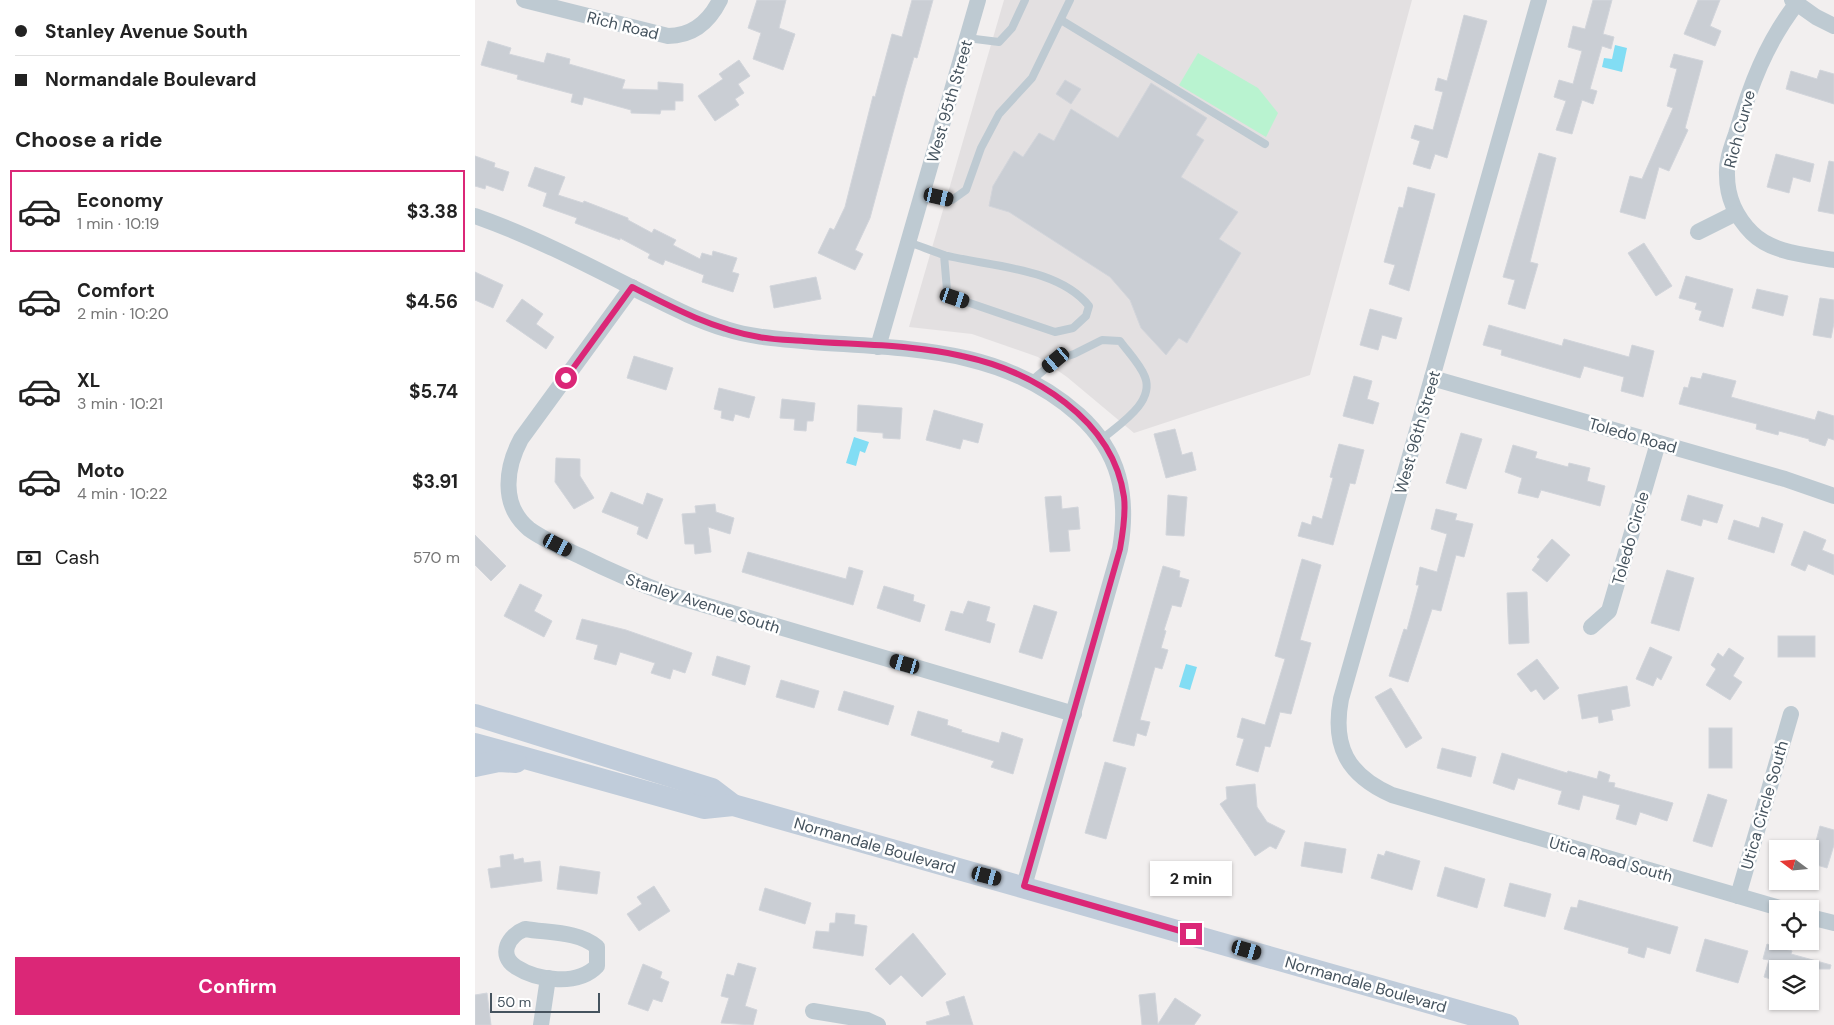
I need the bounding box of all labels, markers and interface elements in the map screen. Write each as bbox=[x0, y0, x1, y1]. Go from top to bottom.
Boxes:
street label: Rich Road bbox=[585, 6, 661, 45]
text: Stanley Avenue South bbox=[45, 19, 248, 44]
street label: West 95th Street bbox=[922, 37, 977, 165]
text: Normandale Boulevard bbox=[45, 67, 256, 92]
street label: Rich Curve bbox=[1719, 88, 1760, 170]
text: Choose a ride bbox=[15, 125, 163, 154]
car bbox=[922, 186, 955, 208]
text: Economy bbox=[77, 188, 164, 213]
icon: car bbox=[17, 189, 62, 234]
text: $3.38 bbox=[407, 199, 458, 224]
text: 1 min · 10:19 bbox=[77, 213, 159, 234]
text: Comfort bbox=[77, 278, 155, 303]
icon: car bbox=[17, 279, 62, 324]
car bbox=[938, 286, 971, 310]
text: $4.56 bbox=[406, 289, 458, 314]
text: 2 min · 10:20 bbox=[77, 303, 169, 324]
car bbox=[1039, 345, 1072, 375]
route start bbox=[555, 367, 577, 389]
text: XL bbox=[77, 368, 100, 393]
street label: West 96th Street bbox=[1390, 368, 1445, 496]
icon: car bbox=[17, 369, 62, 414]
text: $5.74 bbox=[409, 379, 458, 404]
text: 3 min · 10:21 bbox=[77, 393, 163, 414]
street label: Toledo Road bbox=[1586, 413, 1679, 458]
text: Moto bbox=[77, 458, 125, 483]
icon: car bbox=[17, 459, 62, 504]
text: $3.91 bbox=[412, 469, 458, 494]
text: 4 min · 10:22 bbox=[77, 483, 168, 504]
street label: Toledo Circle bbox=[1607, 489, 1654, 587]
car bbox=[541, 532, 574, 558]
icon: cash bbox=[15, 544, 43, 572]
text: Cash bbox=[55, 545, 99, 570]
text: 570 m bbox=[413, 547, 460, 568]
street label: Stanley Avenue South bbox=[623, 569, 783, 638]
car bbox=[888, 653, 921, 675]
street label: Utica Circle South bbox=[1736, 738, 1793, 872]
street label: Normandale Boulevard bbox=[792, 812, 958, 879]
street label: Utica Road South bbox=[1547, 832, 1675, 887]
north arrow bbox=[1769, 840, 1819, 890]
map controls bbox=[1769, 840, 1819, 1010]
callout: 2 min bbox=[1150, 862, 1232, 896]
car bbox=[970, 865, 1003, 887]
text: 2 min bbox=[1170, 868, 1212, 889]
button: locate bbox=[1769, 900, 1819, 950]
route end bbox=[1180, 923, 1202, 945]
car bbox=[1230, 939, 1263, 961]
street label: Normandale Boulevard bbox=[1283, 951, 1449, 1018]
button: Confirm bbox=[15, 957, 460, 1015]
button: layers bbox=[1769, 960, 1819, 1010]
scale bar bbox=[490, 990, 600, 1013]
text: 50 m bbox=[497, 993, 531, 1011]

